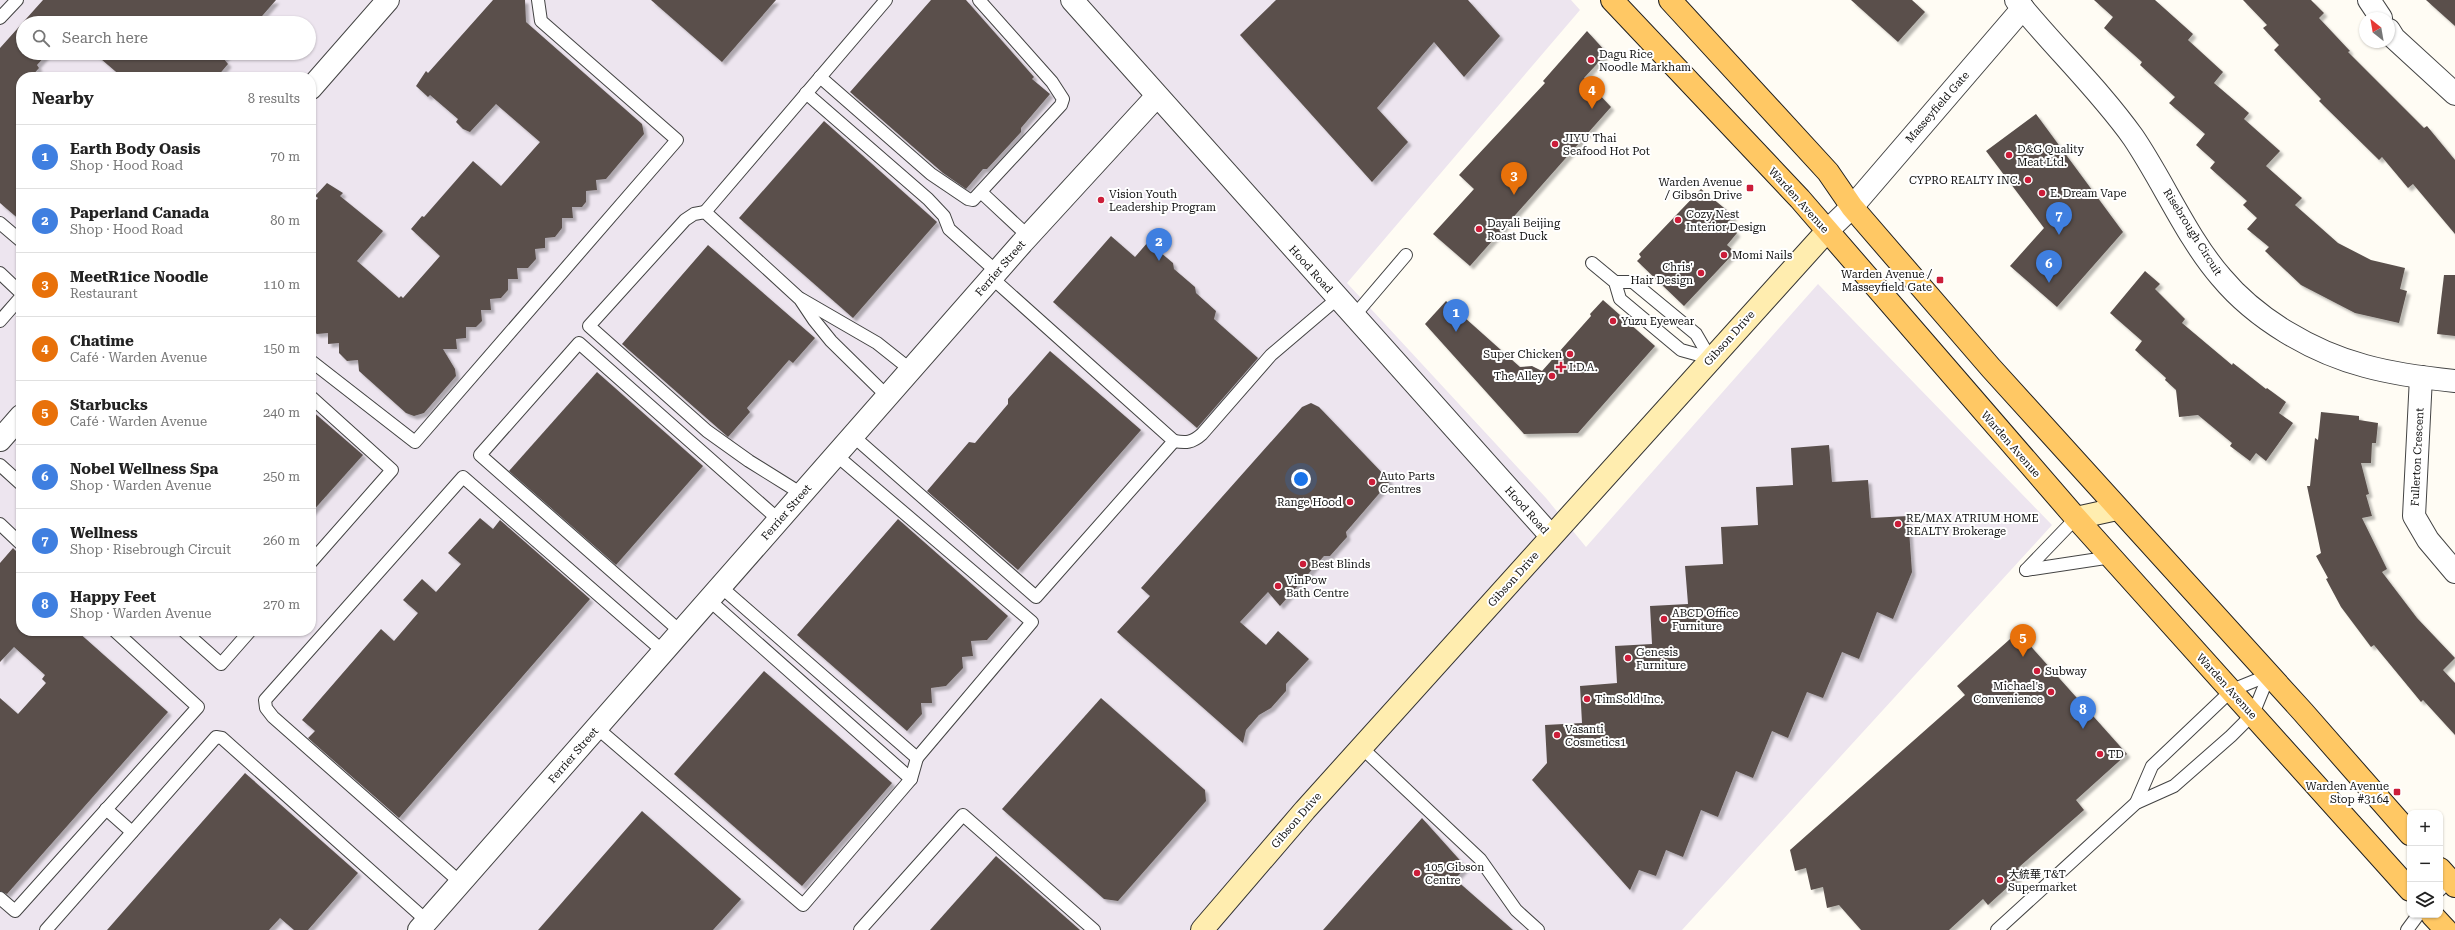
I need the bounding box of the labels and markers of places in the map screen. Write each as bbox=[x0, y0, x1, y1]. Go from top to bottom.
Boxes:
place label: Dagu Rice Noodle Markham bbox=[1599, 48, 1691, 74]
marker: Dagu Rice Noodle Markham bbox=[1586, 55, 1596, 65]
pin: 4 bbox=[1579, 76, 1605, 109]
place label: JIYU Thai Seafood Hot Pot bbox=[1563, 132, 1650, 158]
marker: JIYU Thai Seafood Hot Pot bbox=[1550, 139, 1560, 149]
place label: D&G Quality Meat Ltd. bbox=[2017, 143, 2084, 169]
marker: D&G Quality Meat Ltd. bbox=[2004, 150, 2014, 160]
pin: 3 bbox=[1501, 162, 1527, 195]
place label: CYPRO REALTY INC. bbox=[1909, 174, 2020, 187]
marker: CYPRO REALTY INC. bbox=[2023, 175, 2033, 185]
place label: Warden Avenue / Gibson Drive bbox=[1659, 176, 1742, 202]
marker: Warden Avenue / Gibson Drive bbox=[1745, 183, 1755, 193]
place label: E. Dream Vape bbox=[2050, 187, 2127, 200]
place label: Vision Youth Leadership Program bbox=[1109, 188, 1216, 214]
marker: E. Dream Vape bbox=[2037, 188, 2047, 198]
marker: Vision Youth Leadership Program bbox=[1096, 195, 1106, 205]
pin: 7 bbox=[2046, 202, 2072, 235]
place label: Cozy Nest Interior Design bbox=[1686, 208, 1766, 234]
marker: Cozy Nest Interior Design bbox=[1673, 215, 1683, 225]
place label: Dayali Beijing Roast Duck bbox=[1487, 217, 1561, 243]
marker: Dayali Beijing Roast Duck bbox=[1474, 224, 1484, 234]
pin: 2 bbox=[1146, 228, 1172, 261]
place label: Momi Nails bbox=[1732, 249, 1792, 262]
marker: Momi Nails bbox=[1719, 250, 1729, 260]
pin: 6 bbox=[2036, 250, 2062, 283]
place label: Chris' Hair Design bbox=[1630, 261, 1693, 287]
marker: Chris' Hair Design bbox=[1696, 268, 1706, 278]
place label: Warden Avenue / Masseyfield Gate bbox=[1841, 268, 1932, 294]
marker: Warden Avenue / Masseyfield Gate bbox=[1935, 275, 1945, 285]
pin: 1 bbox=[1443, 299, 1469, 332]
place label: Yuzu Eyewear bbox=[1621, 315, 1695, 328]
marker: Yuzu Eyewear bbox=[1608, 316, 1618, 326]
place label: Super Chicken bbox=[1483, 348, 1562, 361]
marker: Super Chicken bbox=[1565, 349, 1575, 359]
place label: I.D.A. bbox=[1569, 361, 1598, 374]
marker: I.D.A. bbox=[1556, 362, 1566, 372]
place label: The Alley bbox=[1494, 370, 1544, 383]
marker: The Alley bbox=[1547, 371, 1557, 381]
place label: Auto Parts Centres bbox=[1380, 470, 1435, 496]
marker: Auto Parts Centres bbox=[1367, 477, 1377, 487]
place label: Range Hood bbox=[1277, 496, 1342, 509]
marker: Range Hood bbox=[1345, 497, 1355, 507]
place label: RE/MAX ATRIUM HOME REALTY Brokerage bbox=[1906, 512, 2039, 538]
marker: RE/MAX ATRIUM HOME REALTY Brokerage bbox=[1893, 519, 1903, 529]
place label: Best Blinds bbox=[1311, 558, 1370, 571]
marker: Best Blinds bbox=[1298, 559, 1308, 569]
place label: VinPow Bath Centre bbox=[1286, 574, 1349, 600]
marker: VinPow Bath Centre bbox=[1273, 581, 1283, 591]
place label: ABCD Office Furniture bbox=[1672, 607, 1738, 633]
marker: ABCD Office Furniture bbox=[1659, 614, 1669, 624]
pin: 5 bbox=[2010, 624, 2036, 657]
place label: Genesis Furniture bbox=[1636, 646, 1686, 672]
marker: Genesis Furniture bbox=[1623, 653, 1633, 663]
place label: Subway bbox=[2045, 665, 2087, 678]
marker: Subway bbox=[2032, 666, 2042, 676]
place label: Michael's Convenience bbox=[1973, 680, 2043, 706]
marker: Michael's Convenience bbox=[2046, 687, 2056, 697]
place label: TimSold Inc. bbox=[1595, 693, 1663, 706]
marker: TimSold Inc. bbox=[1582, 694, 1592, 704]
pin: 8 bbox=[2070, 696, 2096, 729]
place label: Vasanti Cosmetics1 bbox=[1565, 723, 1626, 749]
marker: Vasanti Cosmetics1 bbox=[1552, 730, 1562, 740]
place label: TD bbox=[2108, 748, 2124, 761]
marker: TD bbox=[2095, 749, 2105, 759]
place label: Warden Avenue Stop #3164 bbox=[2306, 780, 2390, 806]
marker: Warden Avenue Stop #3164 bbox=[2392, 787, 2402, 797]
place label: 105 Gibson Centre bbox=[1425, 861, 1484, 887]
marker: 105 Gibson Centre bbox=[1412, 868, 1422, 878]
place label: 大統華 T&T Supermarket bbox=[2008, 868, 2077, 894]
marker: 大統華 T&T Supermarket bbox=[1995, 875, 2005, 885]

